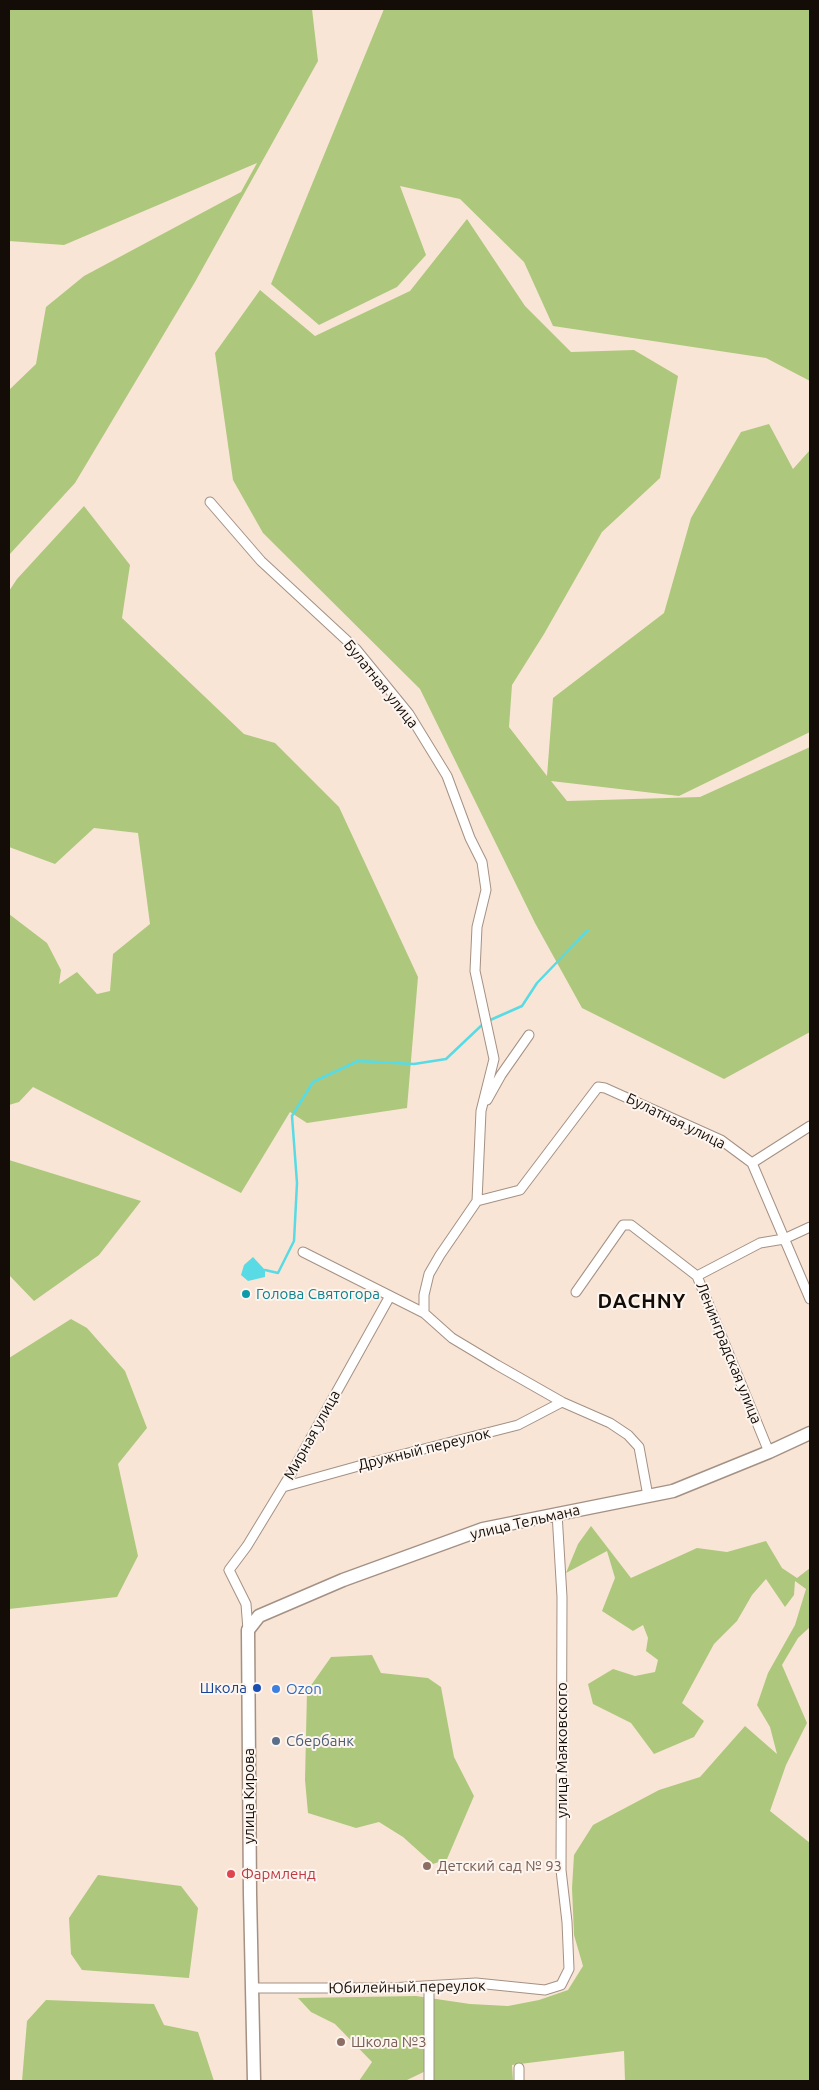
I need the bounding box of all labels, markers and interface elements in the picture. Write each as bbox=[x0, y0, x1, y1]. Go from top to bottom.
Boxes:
street label: Булатная улица bbox=[340, 636, 422, 732]
street label: Булатная улица bbox=[623, 1089, 729, 1153]
street label: Ленинградская улица bbox=[692, 1279, 766, 1427]
place label: Голова Святогора bbox=[256, 1285, 380, 1303]
marker: Голова Святогора bbox=[240, 1288, 252, 1300]
district label: DACHNY bbox=[597, 1289, 687, 1313]
street label: Мирная улица bbox=[280, 1387, 344, 1483]
street label: Дружный переулок bbox=[356, 1424, 492, 1474]
street label: улица Тельмана bbox=[468, 1501, 582, 1543]
place label: Школа bbox=[200, 1679, 247, 1697]
place label: Ozon bbox=[286, 1680, 322, 1698]
marker: Школа bbox=[251, 1682, 263, 1694]
street label: улица Маяковского bbox=[553, 1682, 571, 1818]
marker: Ozon bbox=[270, 1683, 282, 1695]
place label: Сбербанк bbox=[286, 1732, 354, 1750]
marker: Сбербанк bbox=[270, 1735, 282, 1747]
street label: улица Кирова bbox=[240, 1748, 258, 1844]
place label: Детский сад № 93 bbox=[437, 1857, 562, 1875]
marker: Детский сад № 93 bbox=[421, 1860, 433, 1872]
place label: Фармленд bbox=[241, 1865, 316, 1883]
marker: Фармленд bbox=[225, 1868, 237, 1880]
street label: Юбилейный переулок bbox=[328, 1977, 486, 1997]
place label: Школа №3 bbox=[351, 2033, 427, 2051]
marker: Школа №3 bbox=[335, 2036, 347, 2048]

